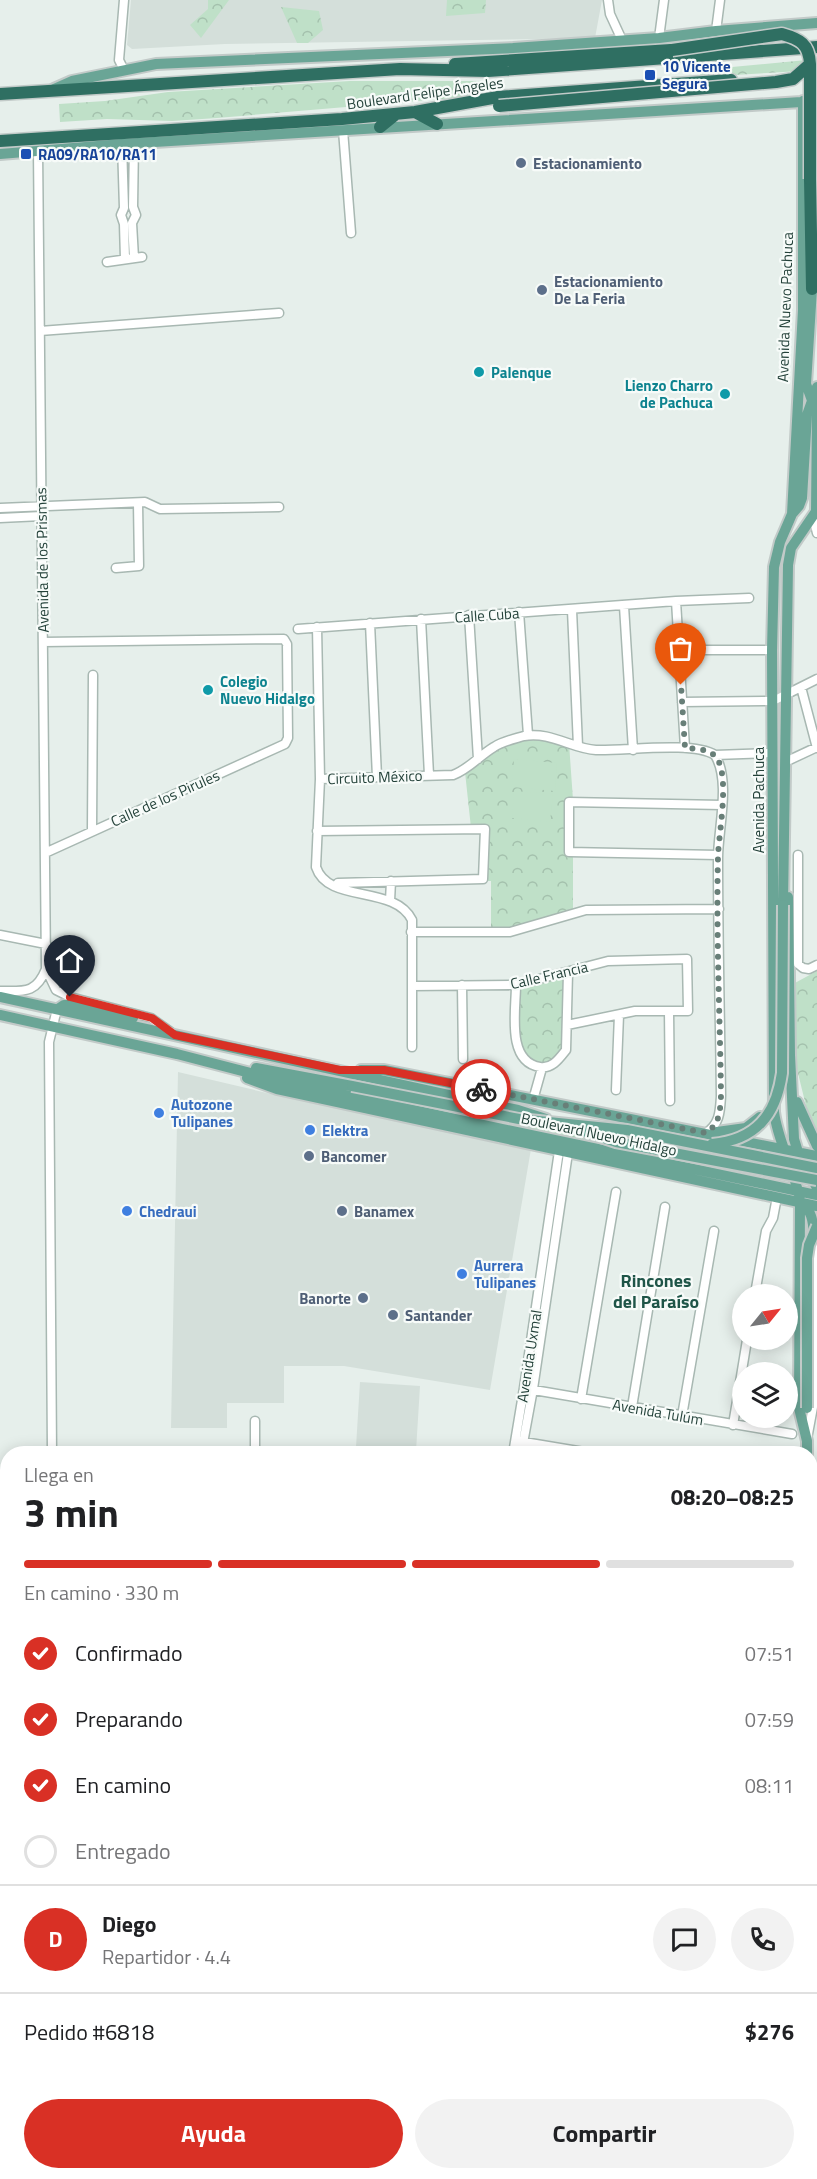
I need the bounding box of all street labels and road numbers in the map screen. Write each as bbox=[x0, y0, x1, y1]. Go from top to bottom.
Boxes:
street label: Boulevard Felipe Ángeles bbox=[345, 71, 505, 115]
street label: Avenida Nuevo Pachuca bbox=[771, 231, 799, 382]
street label: Avenida de los Prismas bbox=[29, 487, 55, 633]
street label: Calle Cuba bbox=[454, 601, 521, 629]
street label: Avenida Pachuca bbox=[747, 746, 770, 853]
street label: Calle de los Pirules bbox=[107, 764, 223, 832]
street label: Circuito México bbox=[327, 764, 423, 790]
street label: Calle Francia bbox=[508, 955, 591, 995]
street label: Boulevard Nuevo Hidalgo bbox=[519, 1106, 679, 1162]
street label: Avenida Uxmal bbox=[510, 1308, 548, 1404]
street label: Avenida Tulúm bbox=[611, 1393, 705, 1431]

